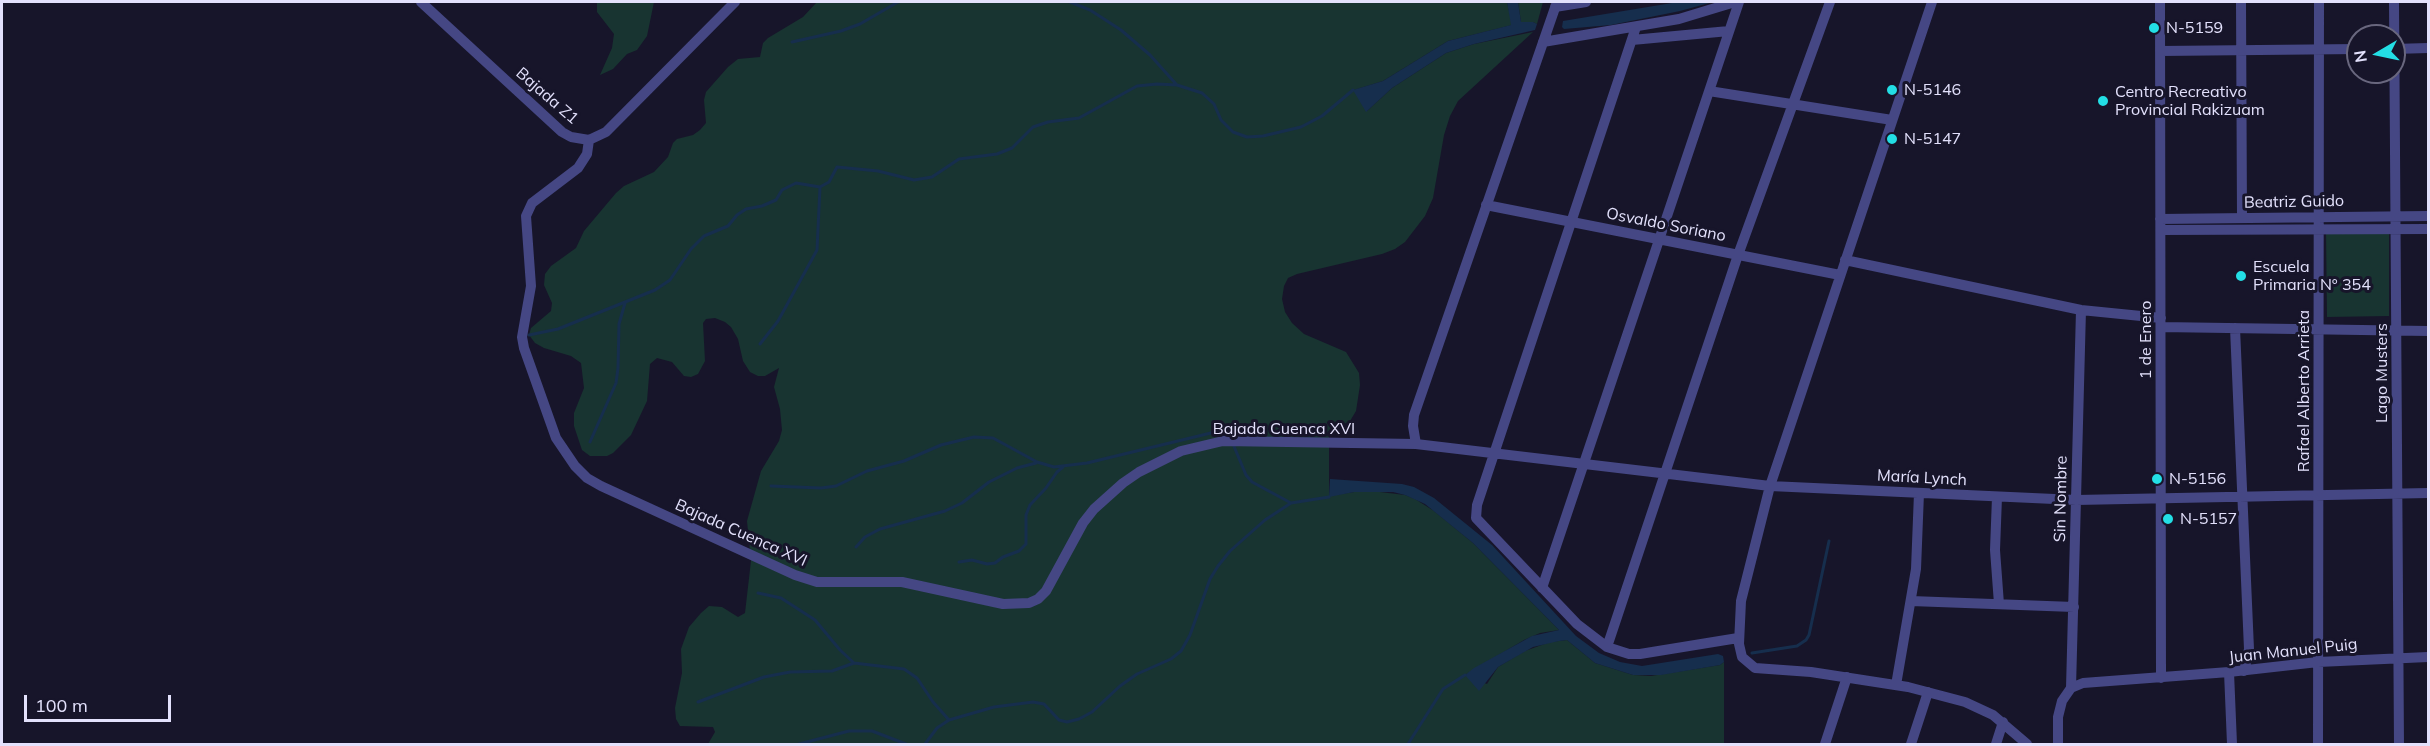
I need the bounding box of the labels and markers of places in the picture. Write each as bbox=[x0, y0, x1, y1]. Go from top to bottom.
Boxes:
place label: N-5159 bbox=[2166, 18, 2223, 38]
marker: N-5159 bbox=[2147, 21, 2161, 35]
place label: N-5146 bbox=[1904, 80, 1961, 100]
place label: Centro Recreativo Provincial Rakizuam bbox=[2115, 82, 2265, 120]
marker: N-5146 bbox=[1885, 83, 1899, 97]
marker: Centro Recreativo Provincial Rakizuam bbox=[2096, 94, 2110, 108]
place label: N-5147 bbox=[1904, 129, 1961, 149]
marker: N-5147 bbox=[1885, 132, 1899, 146]
place label: Escuela Primaria N° 354 bbox=[2253, 257, 2371, 295]
marker: Escuela Primaria N° 354 bbox=[2234, 269, 2248, 283]
place label: N-5156 bbox=[2169, 469, 2226, 489]
marker: N-5156 bbox=[2150, 472, 2164, 486]
place label: N-5157 bbox=[2180, 509, 2237, 529]
marker: N-5157 bbox=[2161, 512, 2175, 526]

